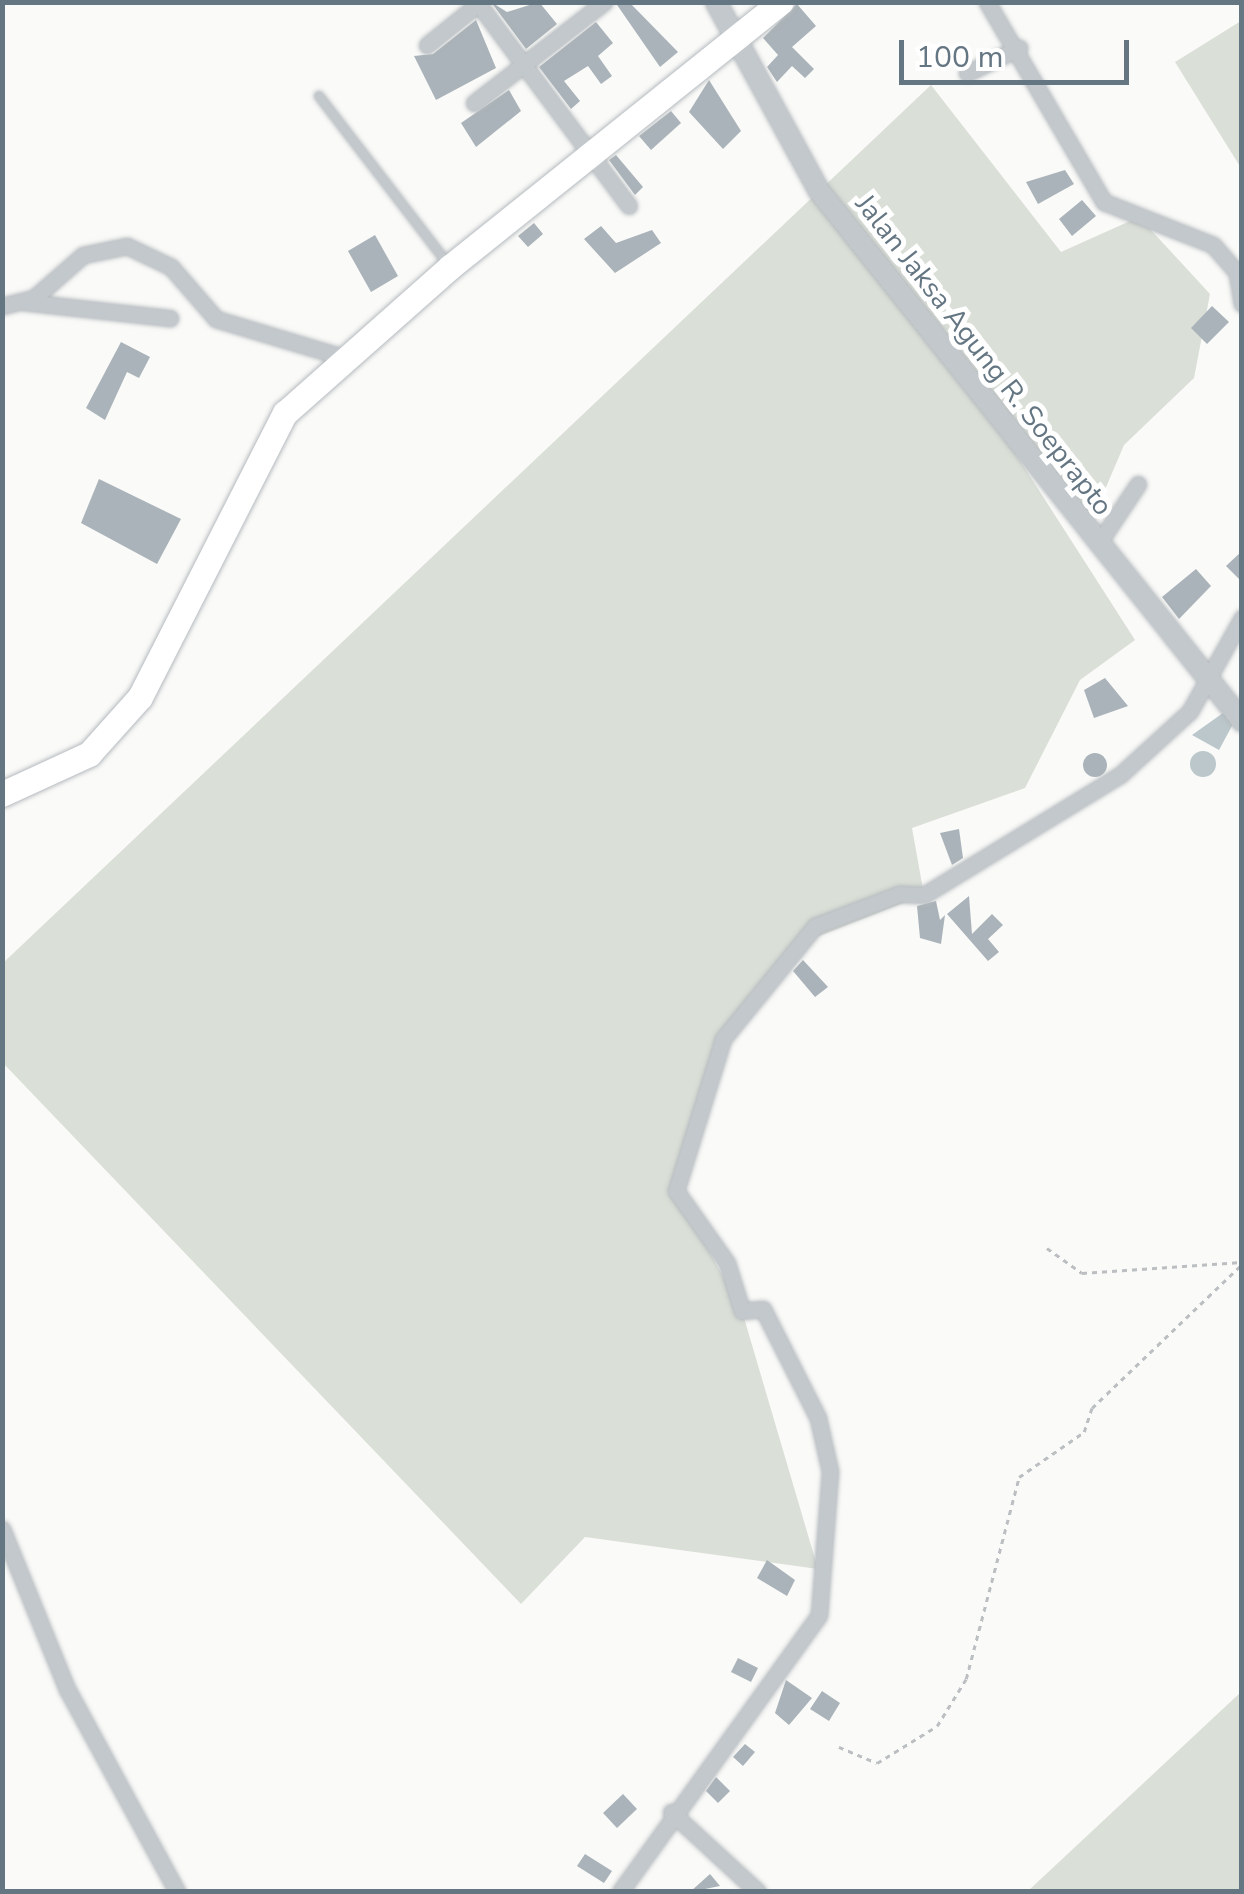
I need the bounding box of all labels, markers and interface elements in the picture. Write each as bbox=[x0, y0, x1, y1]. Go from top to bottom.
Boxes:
scale bar bbox=[904, 20, 1134, 82]
text: 100 m bbox=[916, 37, 1003, 78]
street label: Jalan Jaksa Agung R. Soeprapto bbox=[848, 188, 1120, 522]

